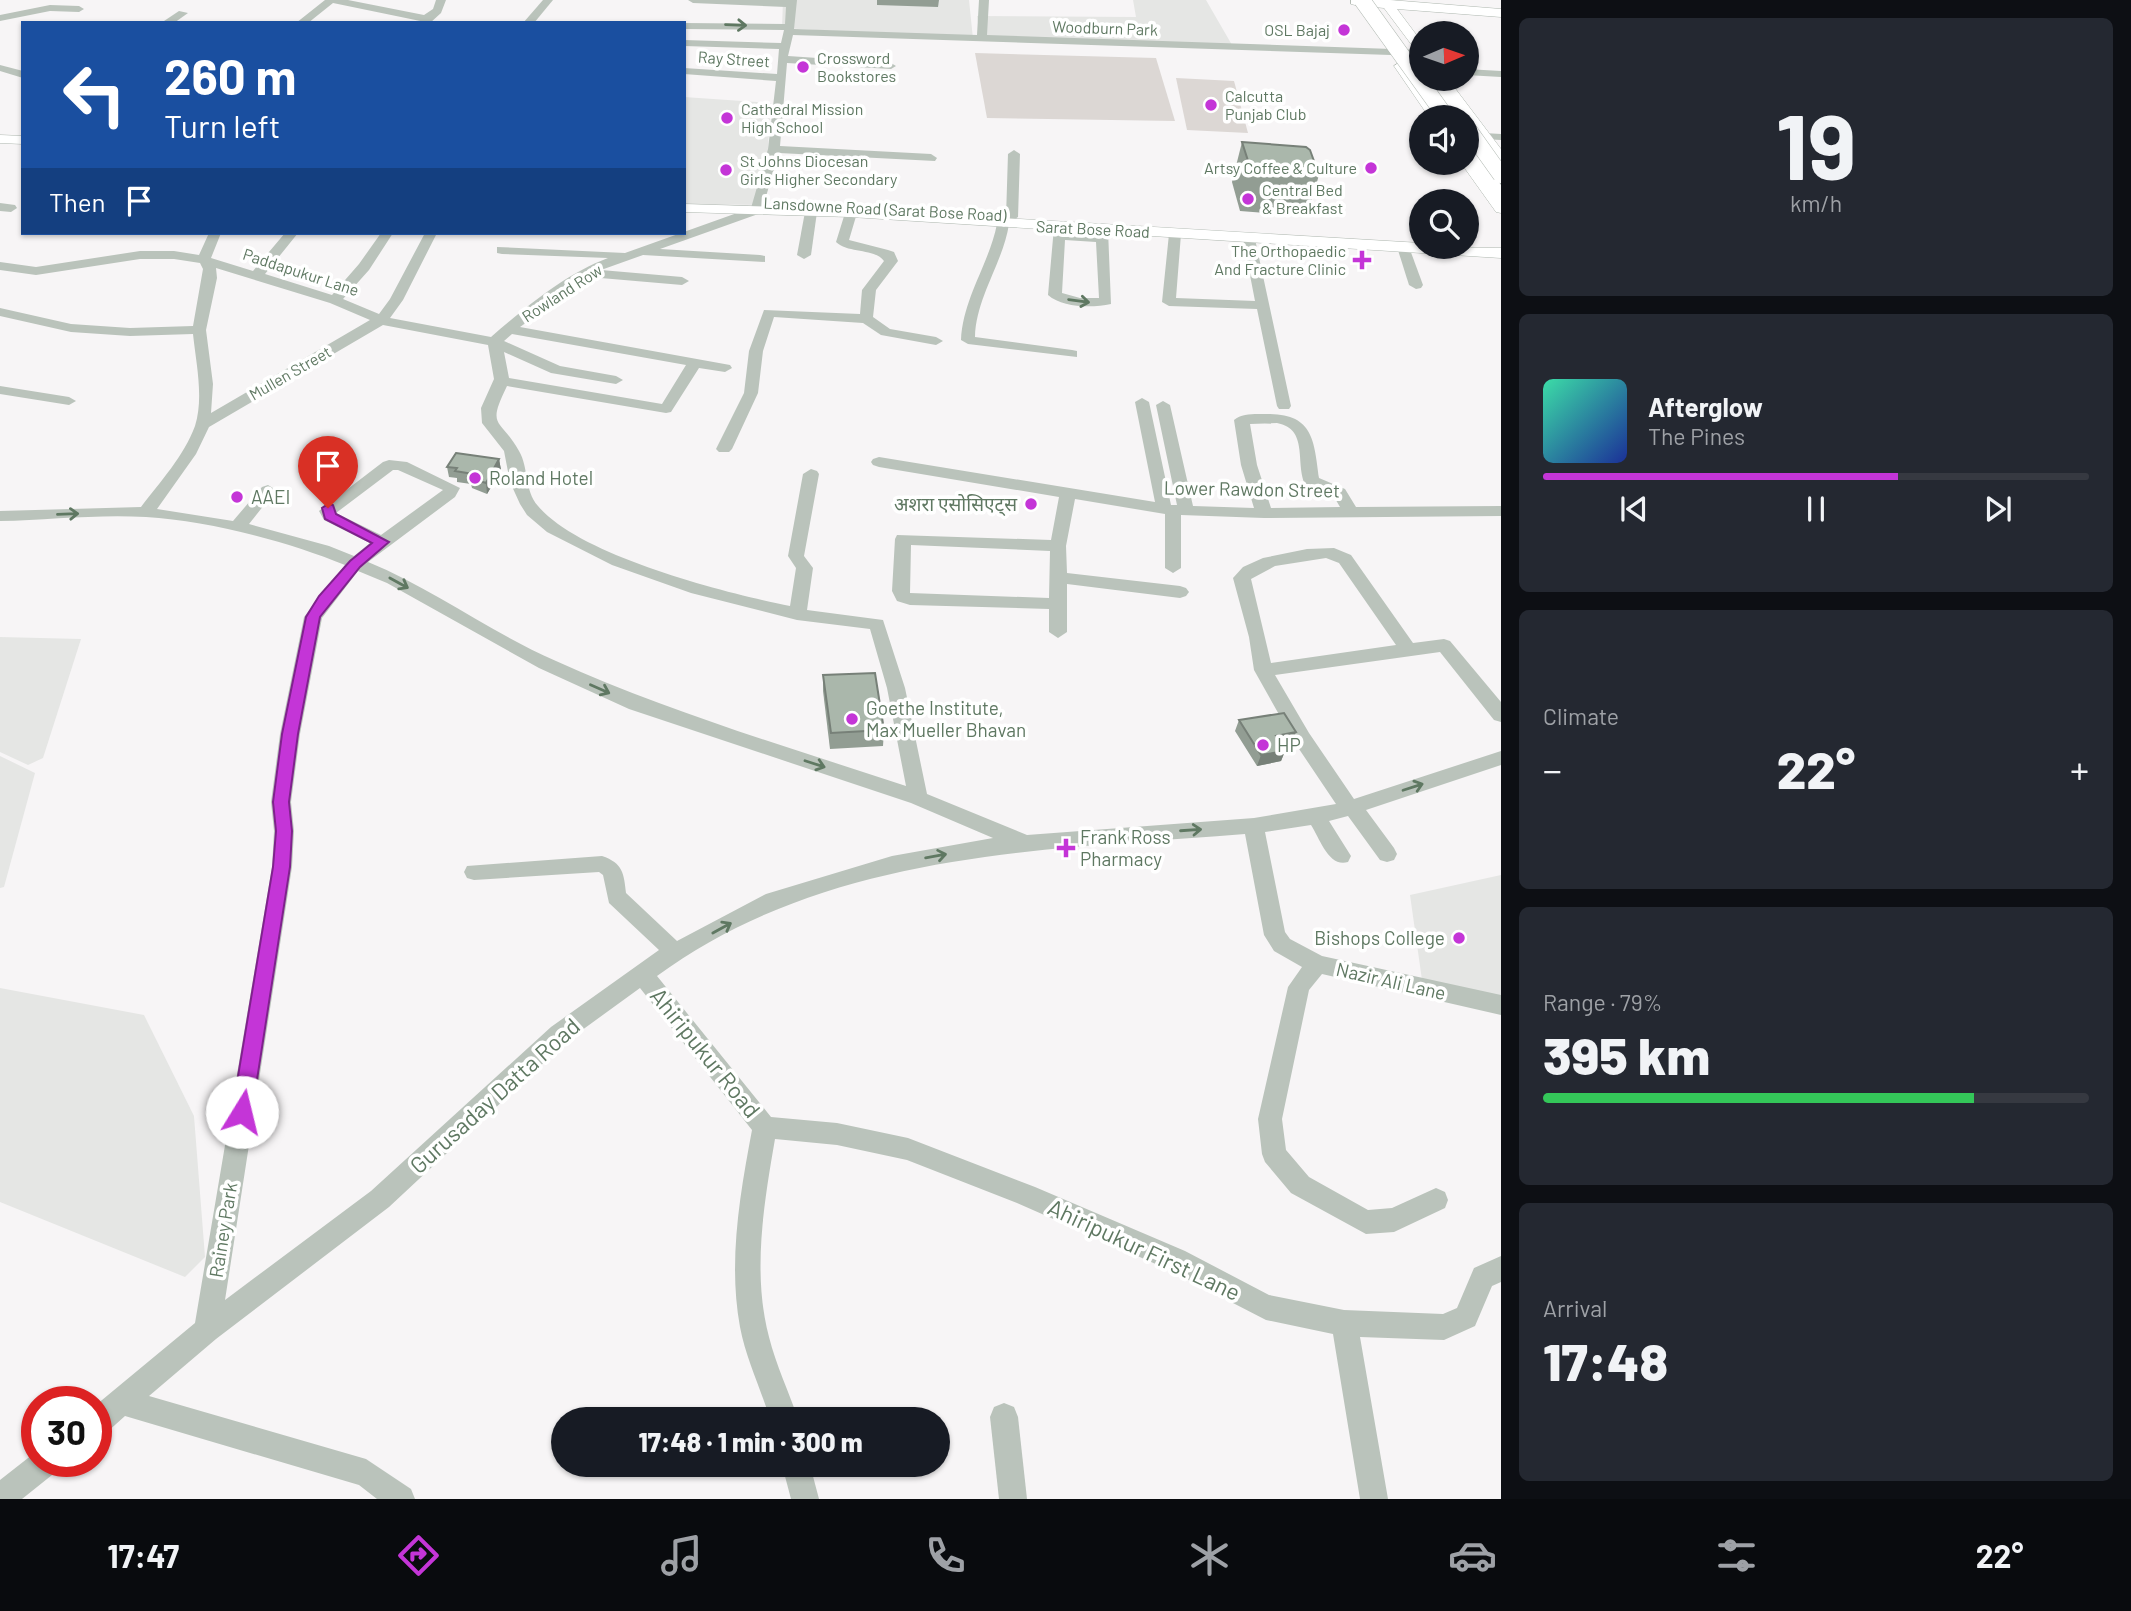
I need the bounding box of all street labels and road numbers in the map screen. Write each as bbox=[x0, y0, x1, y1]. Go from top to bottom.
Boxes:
street label: Woodburn Park bbox=[1052, 16, 1158, 39]
street label: Ray Street bbox=[697, 47, 771, 70]
street label: Lansdowne Road (Sarat Bose Road) bbox=[763, 193, 1008, 224]
street label: Sarat Bose Road bbox=[1036, 216, 1150, 241]
street label: Paddapukur Lane bbox=[241, 244, 361, 299]
street label: Rowland Row bbox=[518, 259, 606, 326]
street label: Mullen Street bbox=[245, 341, 334, 404]
street label: Lower Rawdon Street bbox=[1164, 475, 1340, 502]
street label: Nazir Ali Lane bbox=[1334, 957, 1448, 1004]
street label: Ahiripukur Road bbox=[645, 982, 767, 1123]
street label: Gurusaday Datta Road bbox=[404, 1012, 585, 1179]
street label: Rainey Park bbox=[204, 1181, 241, 1279]
street label: Ahiripukur First Lane bbox=[1044, 1192, 1245, 1306]

